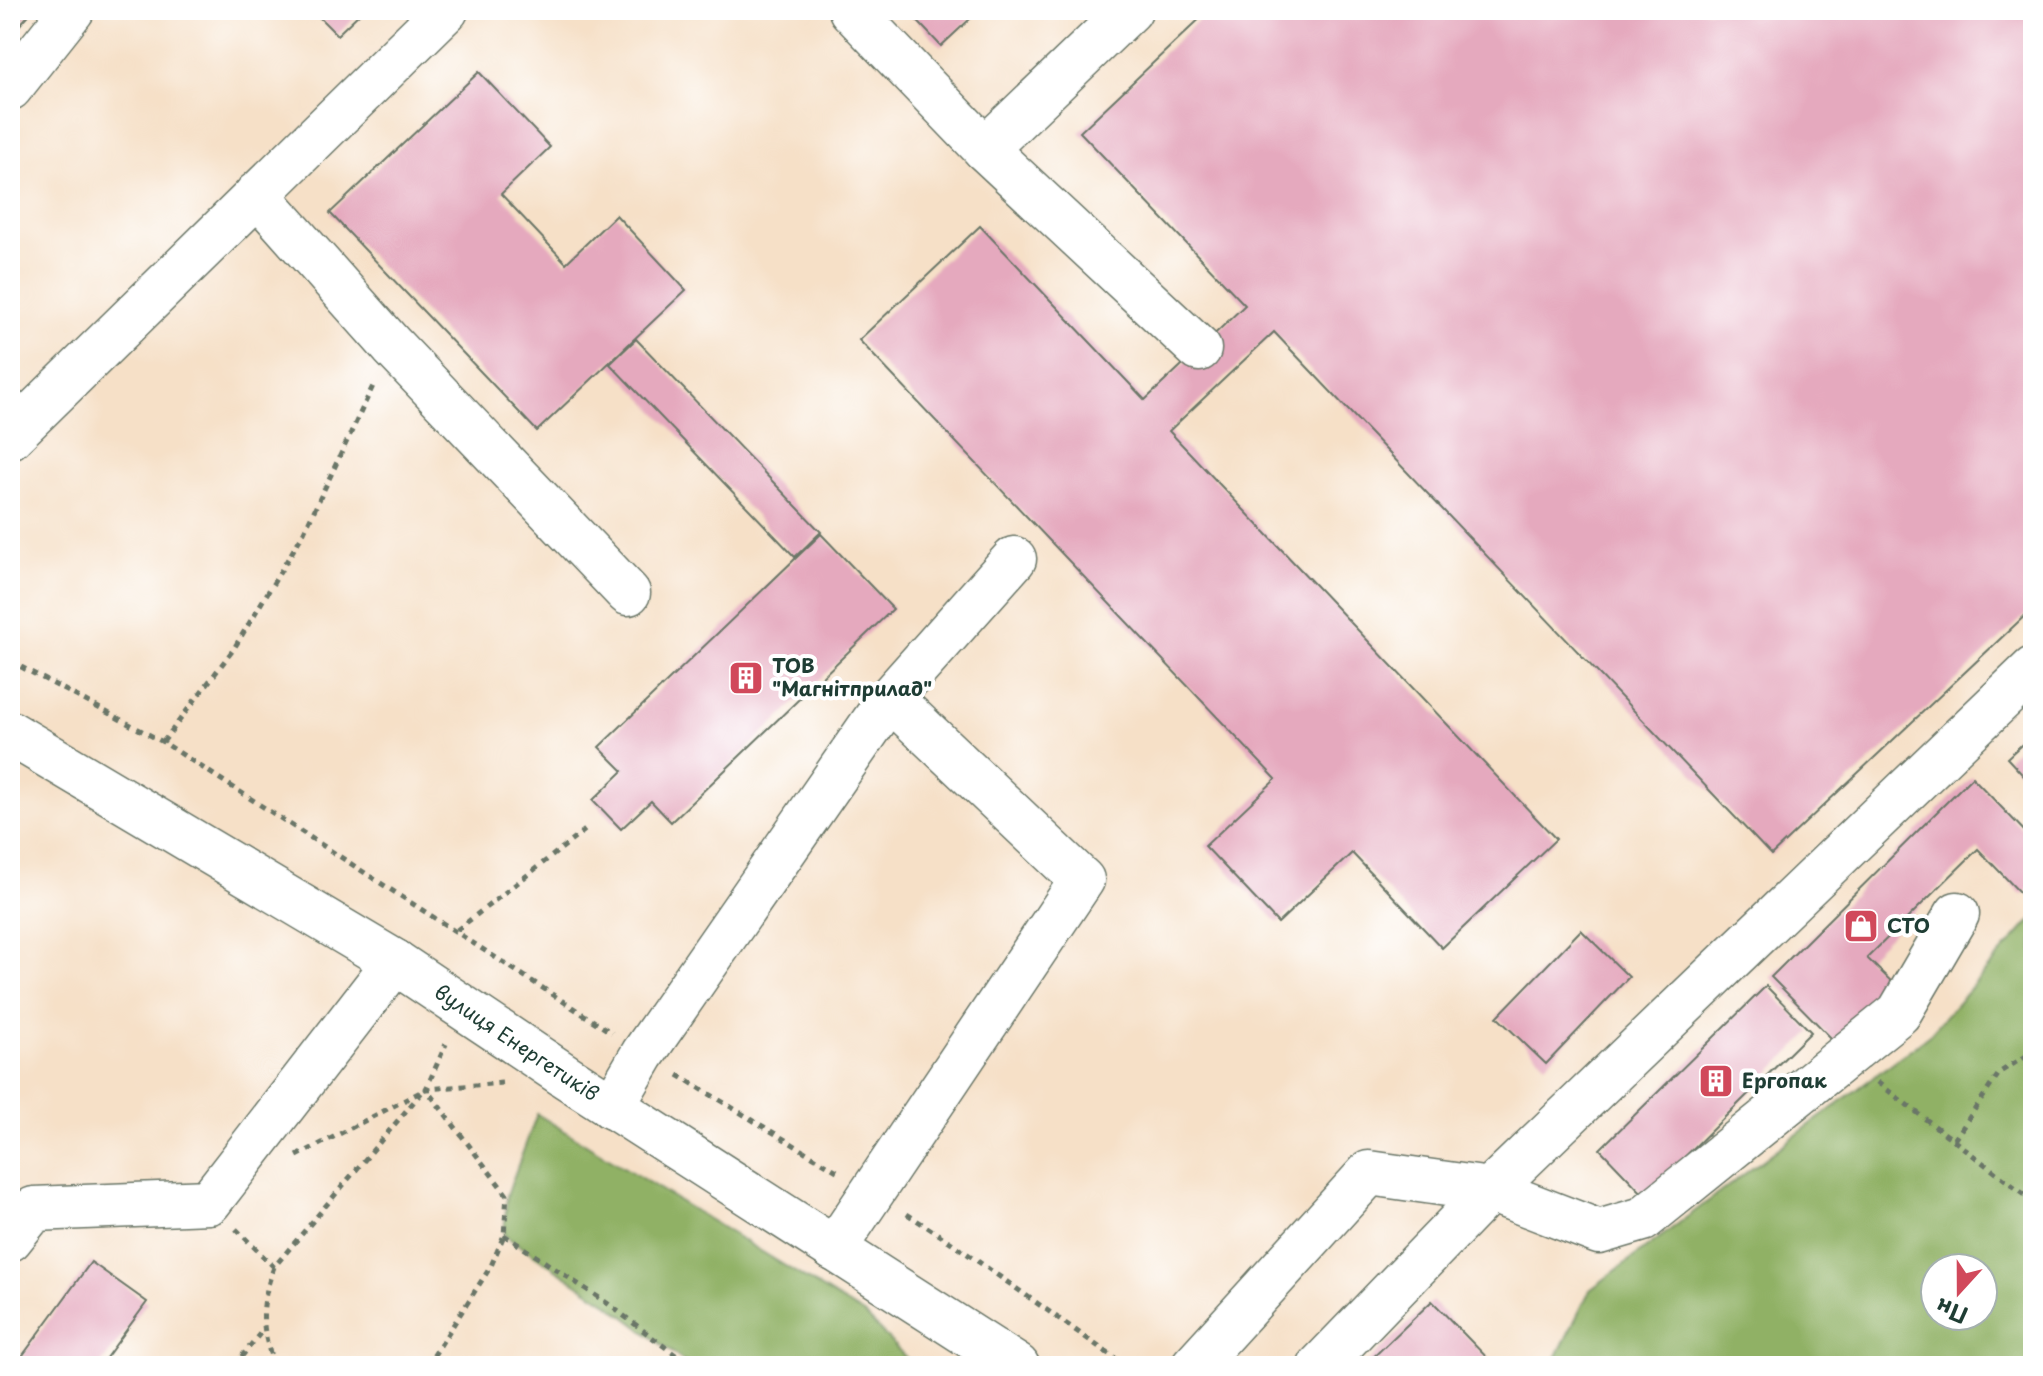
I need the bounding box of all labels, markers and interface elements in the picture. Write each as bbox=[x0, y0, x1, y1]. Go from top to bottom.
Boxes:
place label: ТОВ "Магнітприлад" bbox=[772, 650, 932, 703]
building icon: ТОВ "Магнітприлад" bbox=[727, 659, 765, 697]
shop icon: СТО bbox=[1842, 907, 1880, 945]
place label: СТО bbox=[1887, 910, 1930, 940]
street label: вулиця Енергетиків bbox=[429, 977, 605, 1108]
building icon: Ергопак bbox=[1697, 1062, 1735, 1100]
place label: Ергопак bbox=[1742, 1065, 1827, 1095]
north arrow bbox=[1919, 1252, 1999, 1332]
text: Пн bbox=[1930, 1291, 1972, 1333]

